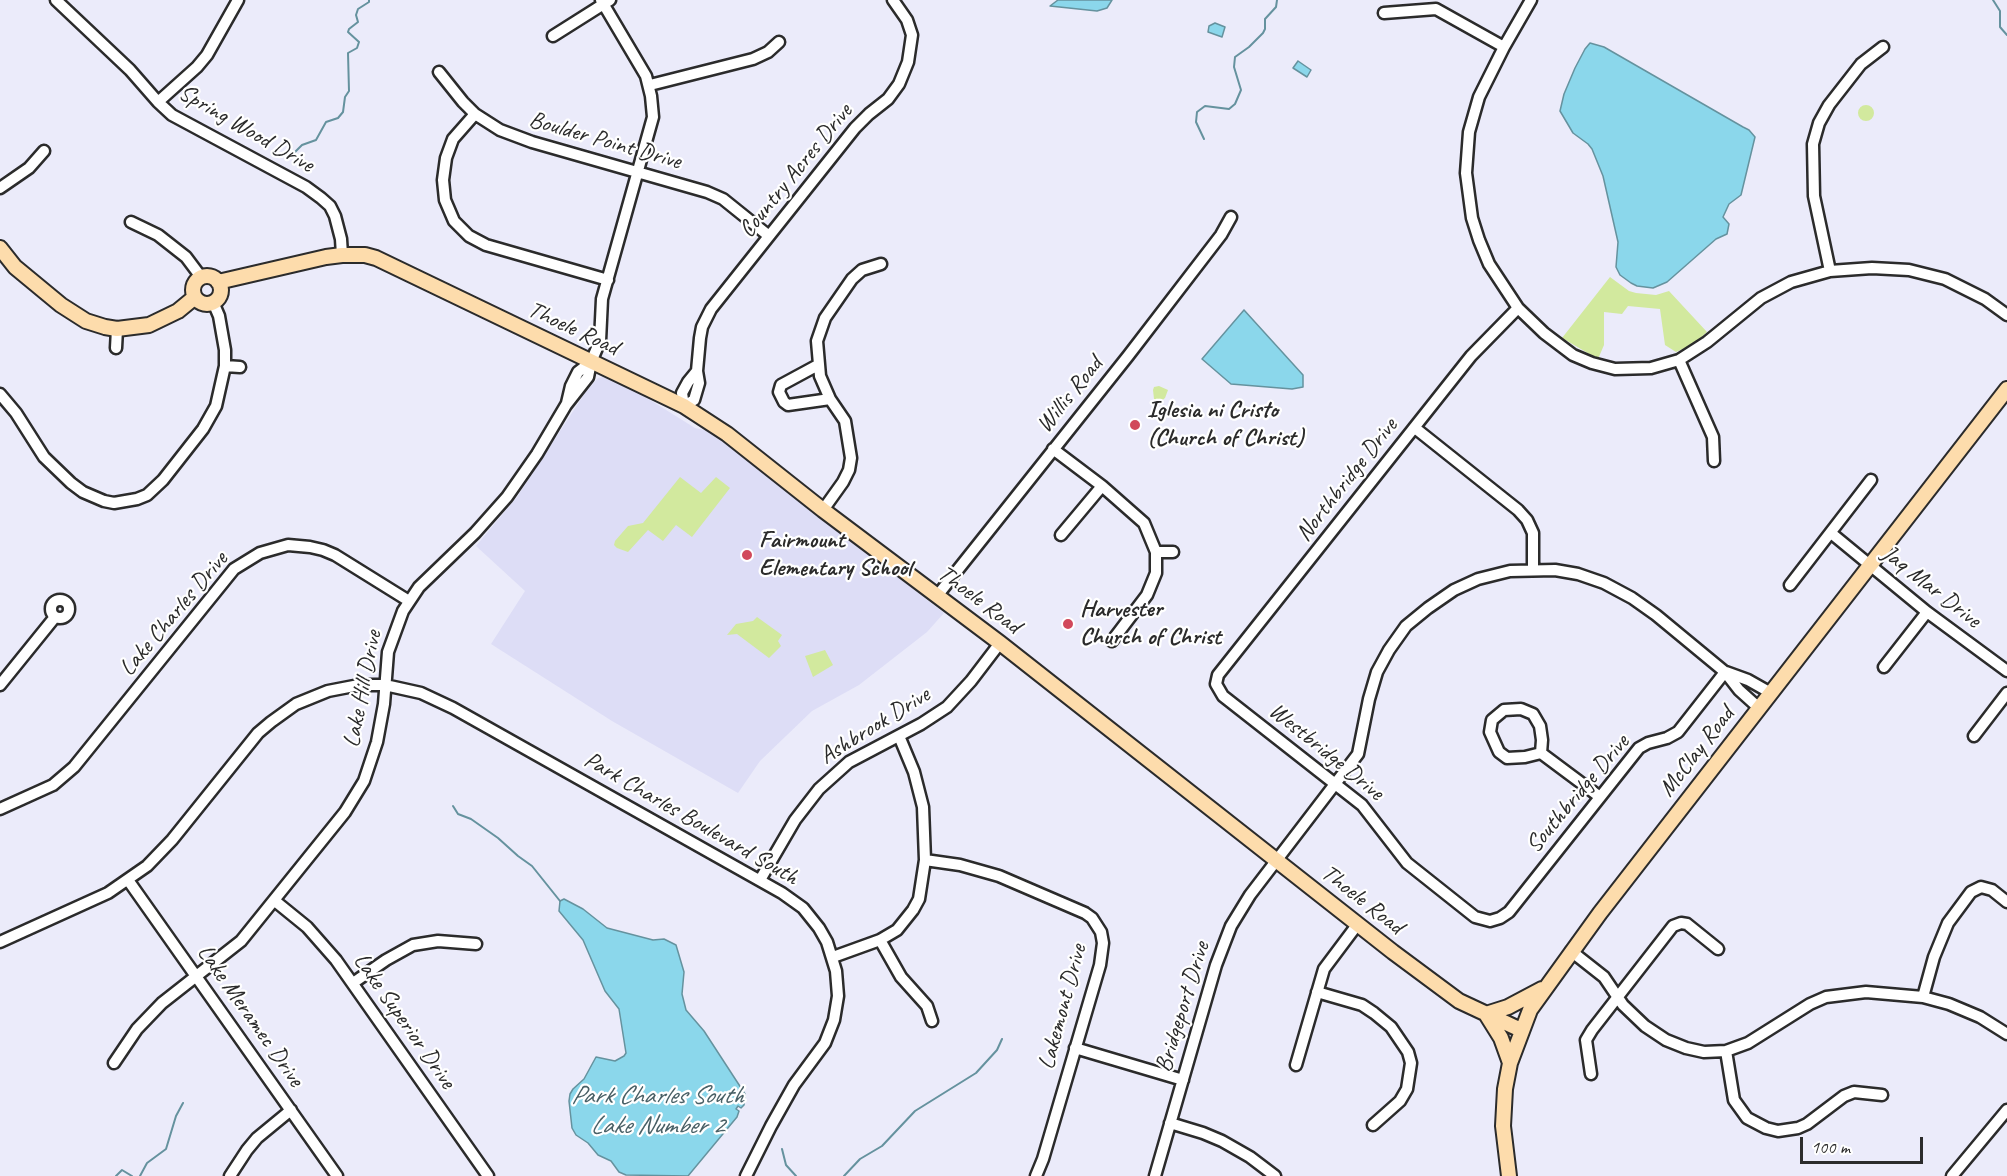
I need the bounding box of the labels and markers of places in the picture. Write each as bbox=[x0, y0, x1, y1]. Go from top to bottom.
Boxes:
place label: Iglesia ni Cristo (Church of Christ) bbox=[1147, 397, 1304, 453]
marker: Iglesia ni Cristo (Church of Christ) bbox=[1128, 418, 1142, 432]
place label: Fairmount Elementary School bbox=[759, 527, 911, 583]
marker: Fairmount Elementary School bbox=[740, 548, 754, 562]
place label: Harvester Church of Christ bbox=[1080, 596, 1221, 652]
marker: Harvester Church of Christ bbox=[1061, 617, 1075, 631]

